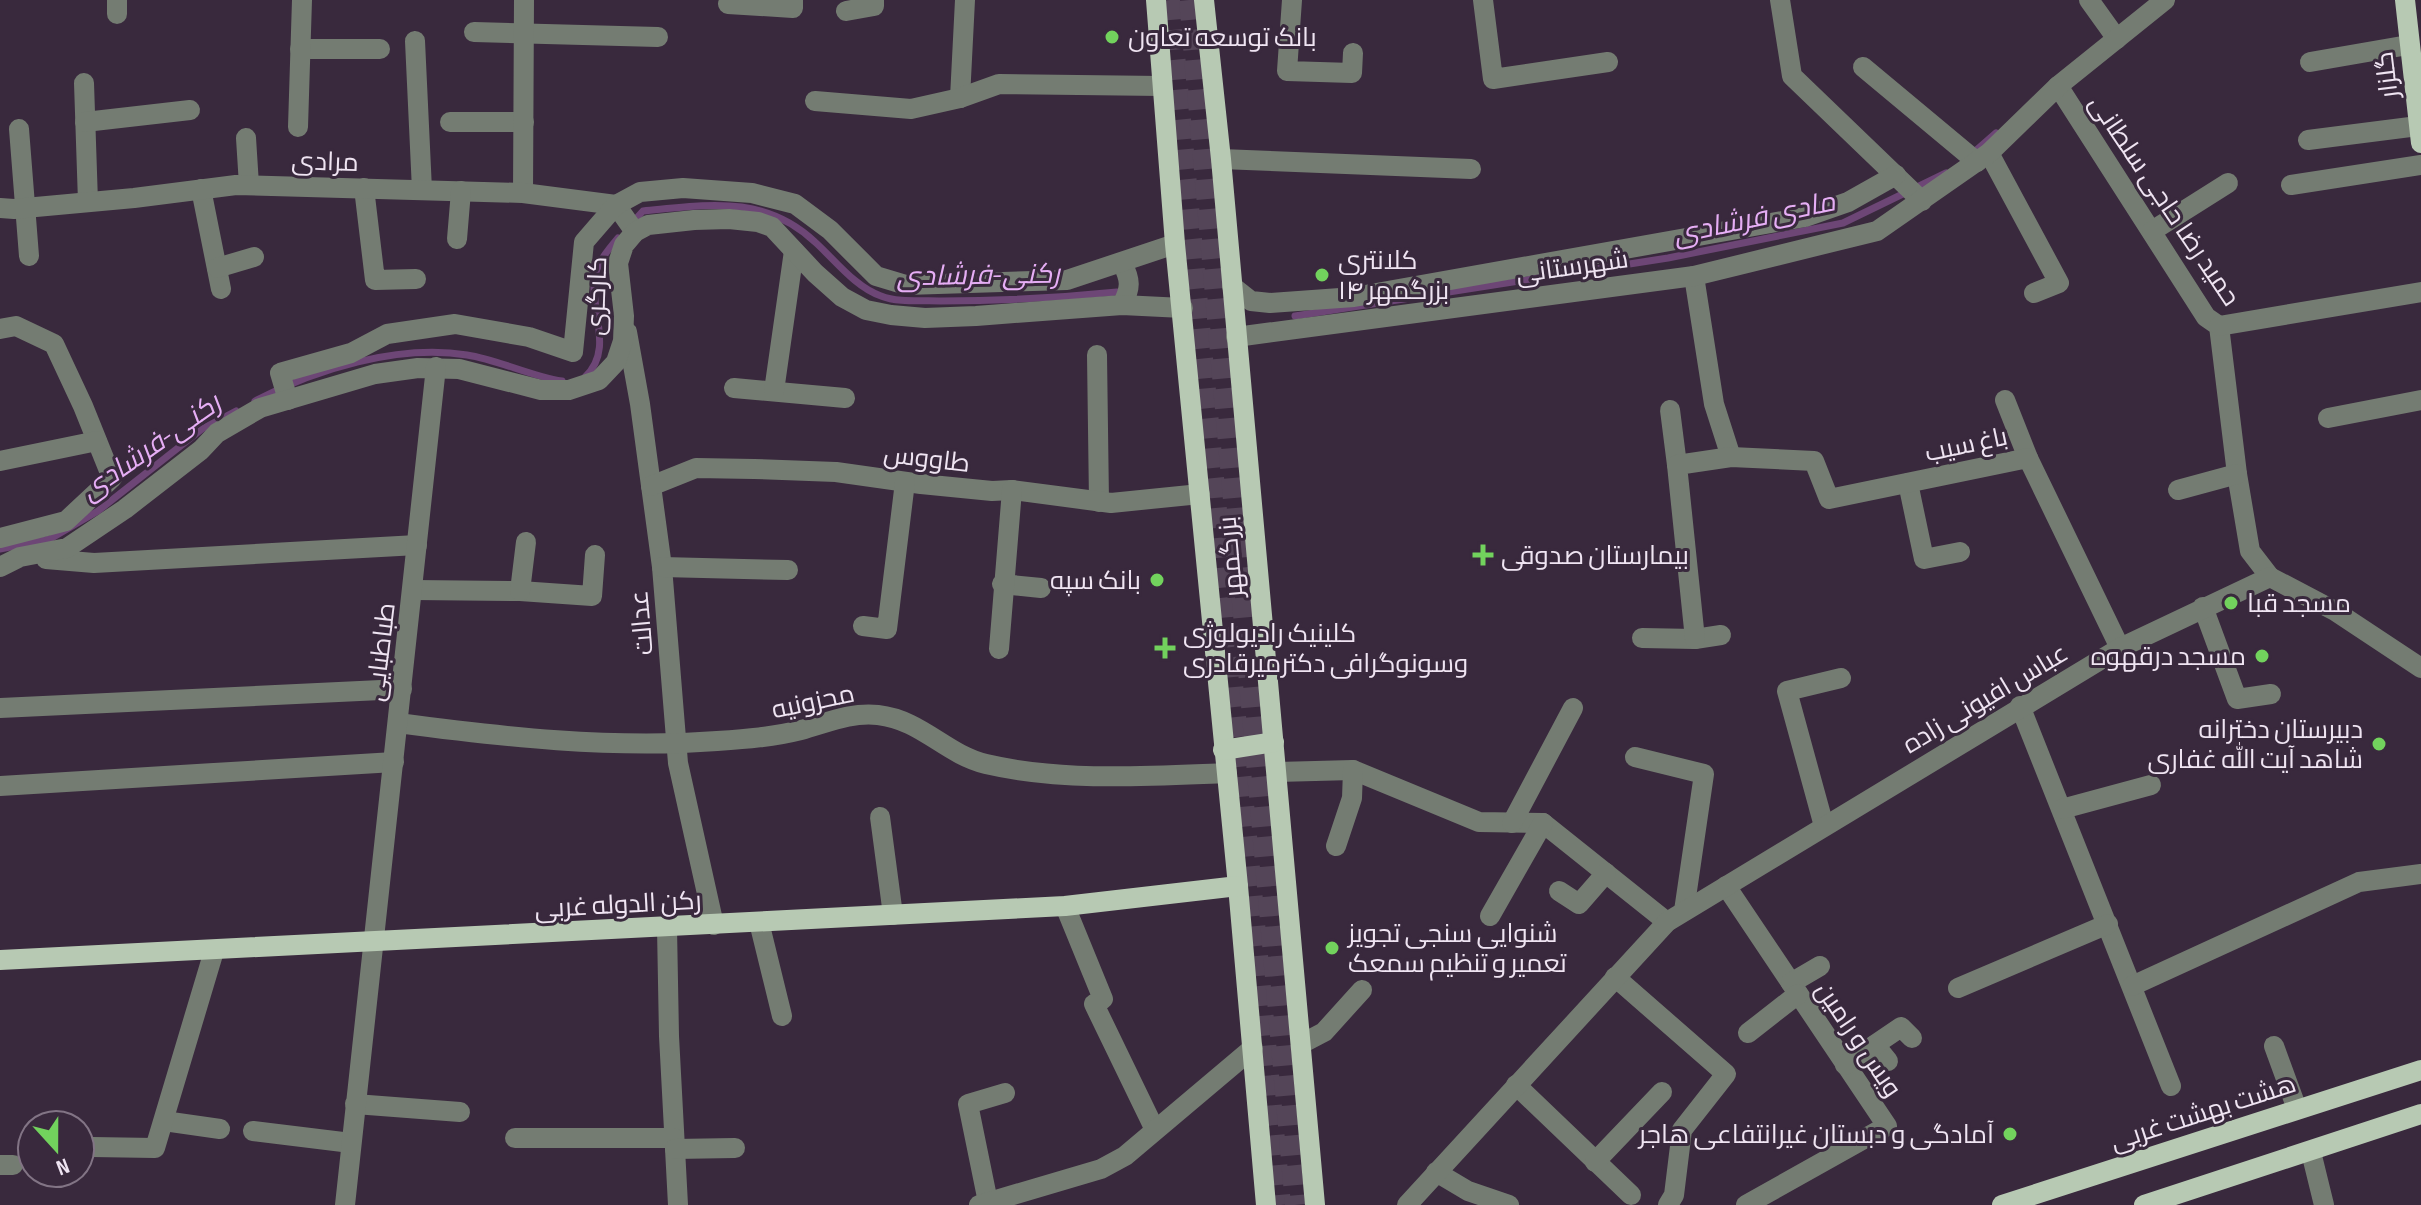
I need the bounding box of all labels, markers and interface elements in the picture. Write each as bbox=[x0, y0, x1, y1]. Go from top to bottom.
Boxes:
place label: بانک توسعه تعاون bbox=[1128, 23, 1317, 54]
marker: بانک توسعه تعاون bbox=[1103, 28, 1121, 46]
street label: گلزار bbox=[2369, 50, 2406, 102]
street label: حمید رضا حاجی سلطانی bbox=[2082, 89, 2246, 312]
street label: مرادی bbox=[291, 146, 359, 179]
water label: مادی فرشادی bbox=[1670, 185, 1839, 252]
street label: شهرستانی bbox=[1514, 244, 1630, 291]
place label: کلانتری ۱۴ بزرگمهر bbox=[1338, 246, 1449, 307]
street label: کارگری bbox=[581, 256, 614, 336]
water label: رکنی-فرشادی bbox=[896, 258, 1062, 293]
marker: کلانتری ۱۴ بزرگمهر bbox=[1313, 266, 1331, 284]
water label: رکنی-فرشادی bbox=[75, 386, 229, 508]
street label: باغ سیب bbox=[1922, 422, 2010, 469]
street label: طاووس bbox=[882, 439, 972, 480]
street label: بزرگمهر bbox=[1212, 515, 1251, 601]
place label: بیمارستان صدوقی bbox=[1501, 541, 1689, 572]
marker: بیمارستان صدوقی bbox=[1472, 544, 1494, 566]
place label: بانک سپه bbox=[1050, 566, 1141, 597]
marker: بانک سپه bbox=[1148, 571, 1166, 589]
street label: عدالت bbox=[624, 589, 661, 656]
place label: مسجد قبا bbox=[2247, 589, 2351, 620]
marker: مسجد قبا bbox=[2222, 594, 2240, 612]
street label: طباطبایی bbox=[360, 601, 403, 703]
place label: کلینیک رادیولوژی وسونوگرافی دکترمیرقادری bbox=[1183, 619, 1468, 680]
marker: کلینیک رادیولوژی وسونوگرافی دکترمیرقادری bbox=[1154, 637, 1176, 659]
street label: عباس افیونی زاده bbox=[1897, 638, 2074, 761]
place label: مسجد درقهوه bbox=[2091, 642, 2246, 673]
marker: مسجد درقهوه bbox=[2253, 647, 2271, 665]
street label: محزونیه bbox=[769, 679, 858, 726]
place label: دبیرستان دخترانه شاهد آیت الله غفاری bbox=[2147, 715, 2363, 776]
marker: دبیرستان دخترانه شاهد آیت الله غفاری bbox=[2370, 735, 2388, 753]
street label: رکن الدوله غربی bbox=[534, 886, 702, 925]
place label: شنوایی سنجی تجویز تعمیر و تنظیم سمعک bbox=[1346, 919, 1567, 981]
marker: شنوایی سنجی تجویز تعمیر و تنظیم سمعک bbox=[1323, 939, 1341, 957]
street label: ویس و رامین bbox=[1808, 976, 1908, 1103]
street label: هشت بهشت غربی bbox=[2107, 1069, 2300, 1158]
north arrow bbox=[16, 1109, 96, 1189]
place label: آمادگی و دبستان غیرانتفاعی هاجر bbox=[1637, 1120, 1994, 1151]
marker: آمادگی و دبستان غیرانتفاعی هاجر bbox=[2001, 1125, 2019, 1143]
text: N bbox=[52, 1152, 73, 1181]

